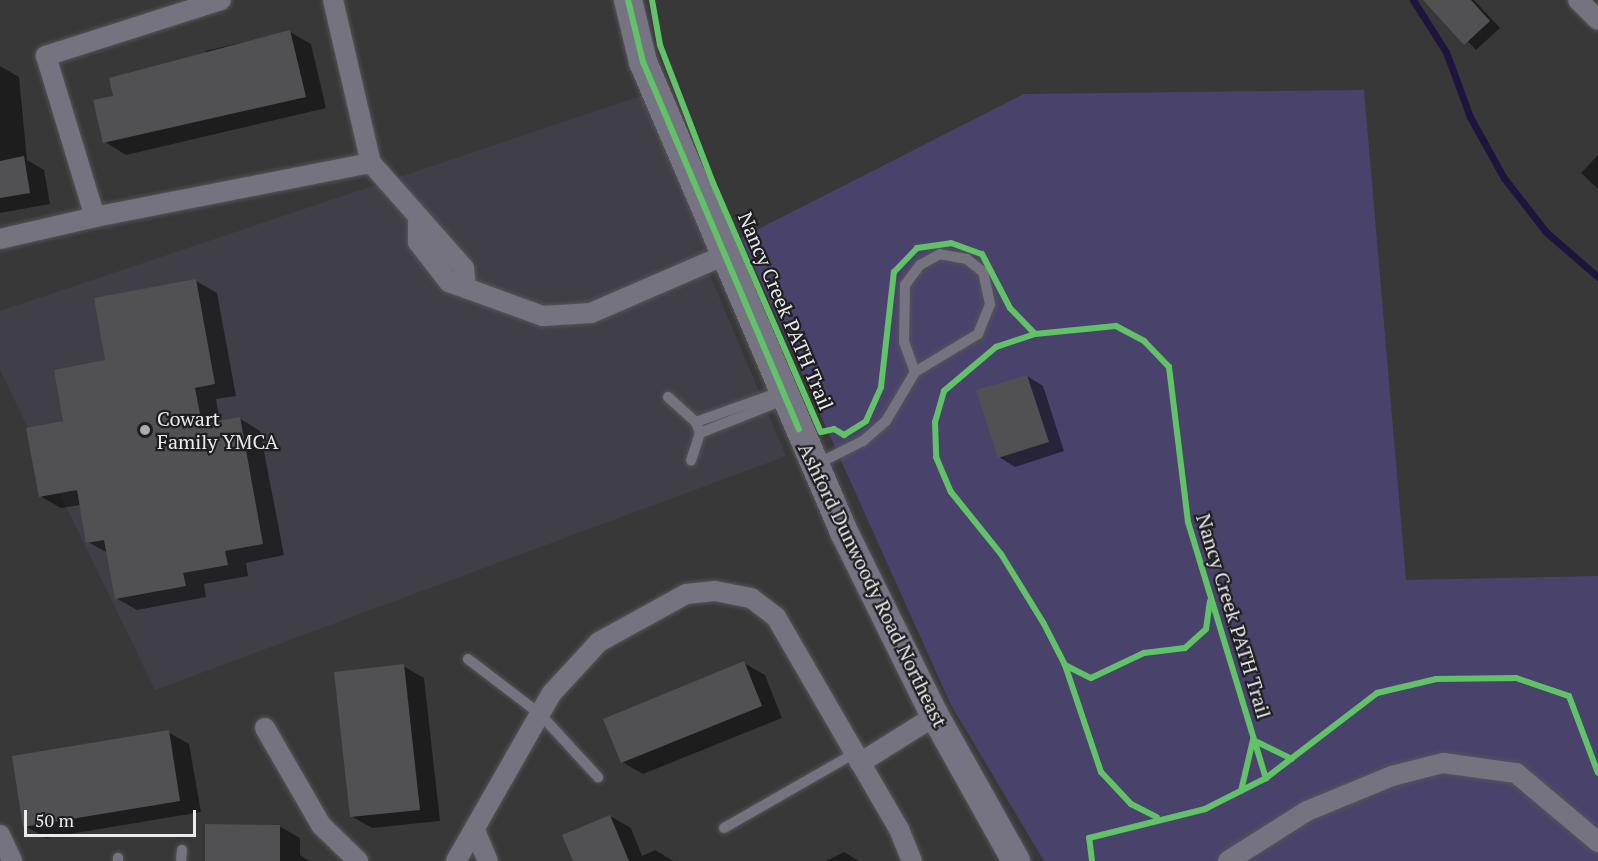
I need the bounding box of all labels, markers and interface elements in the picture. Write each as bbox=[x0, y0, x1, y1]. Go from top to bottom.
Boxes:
street label: Nancy Creek PATH Trail bbox=[733, 208, 839, 414]
place label: Cowart Family YMCA bbox=[157, 406, 279, 453]
marker: Cowart Family YMCA bbox=[138, 423, 152, 437]
street label: Ashford Dunwoody Road Northeast bbox=[793, 439, 953, 731]
street label: Nancy Creek PATH Trail bbox=[1191, 511, 1277, 721]
scale bar bbox=[27, 798, 200, 836]
text: 50 m bbox=[35, 808, 74, 832]

